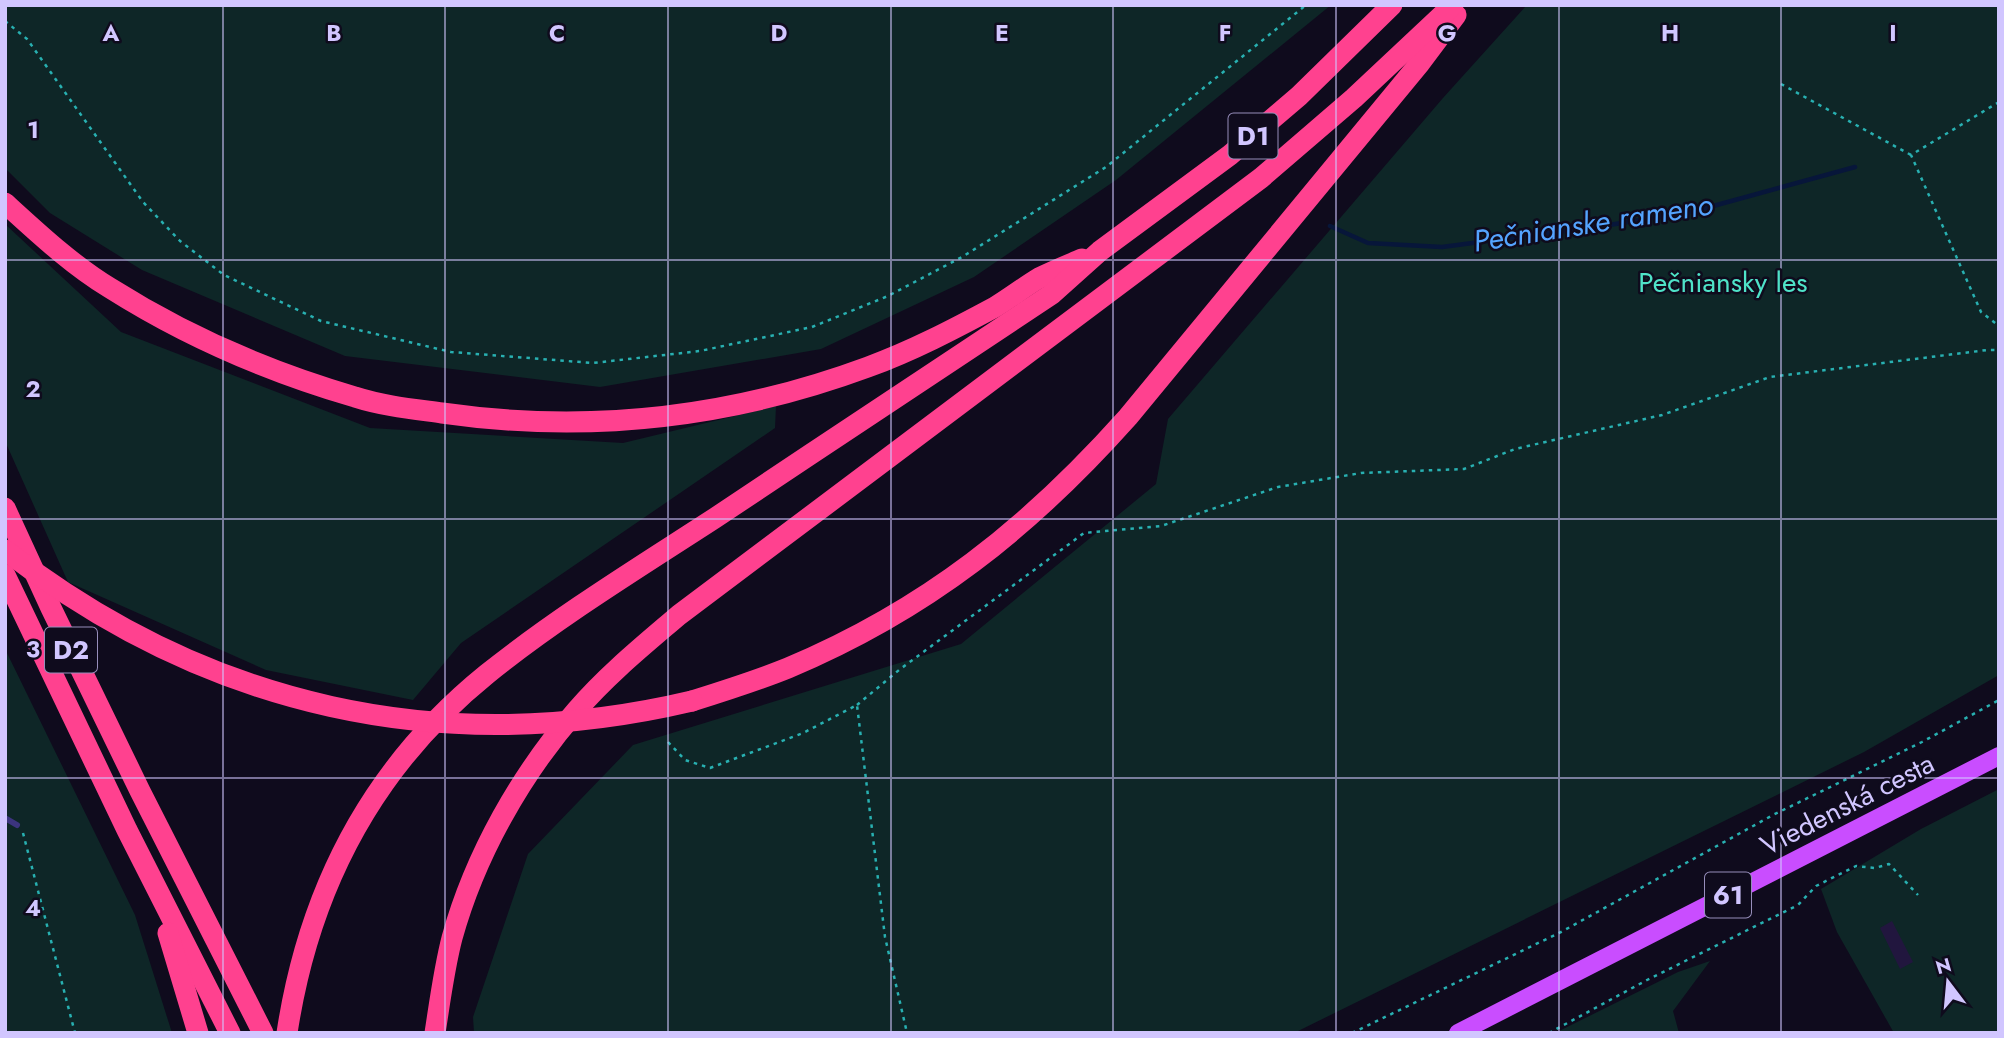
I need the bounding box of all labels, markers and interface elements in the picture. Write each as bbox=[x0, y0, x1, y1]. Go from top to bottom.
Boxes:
text: A bbox=[102, 16, 120, 50]
text: B bbox=[326, 16, 342, 50]
text: C bbox=[549, 16, 565, 50]
text: D bbox=[771, 16, 788, 50]
text: E bbox=[995, 16, 1009, 50]
text: F bbox=[1219, 16, 1231, 50]
text: G bbox=[1438, 16, 1456, 50]
text: H bbox=[1661, 16, 1679, 50]
text: I bbox=[1889, 16, 1897, 50]
text: 1 bbox=[27, 113, 39, 147]
road number: D1 bbox=[1228, 113, 1278, 158]
water label: Pečnianske rameno bbox=[1470, 182, 1716, 263]
park label: Pečniansky les bbox=[1638, 262, 1808, 303]
text: 2 bbox=[25, 372, 41, 406]
road number: D2 bbox=[45, 628, 97, 672]
text: 3 bbox=[26, 632, 40, 666]
street label: Viedenská cesta bbox=[1753, 743, 1941, 866]
road number: 61 bbox=[1705, 873, 1751, 918]
text: 4 bbox=[25, 891, 41, 925]
north arrow bbox=[1913, 947, 1983, 1017]
text: N bbox=[1932, 951, 1954, 981]

